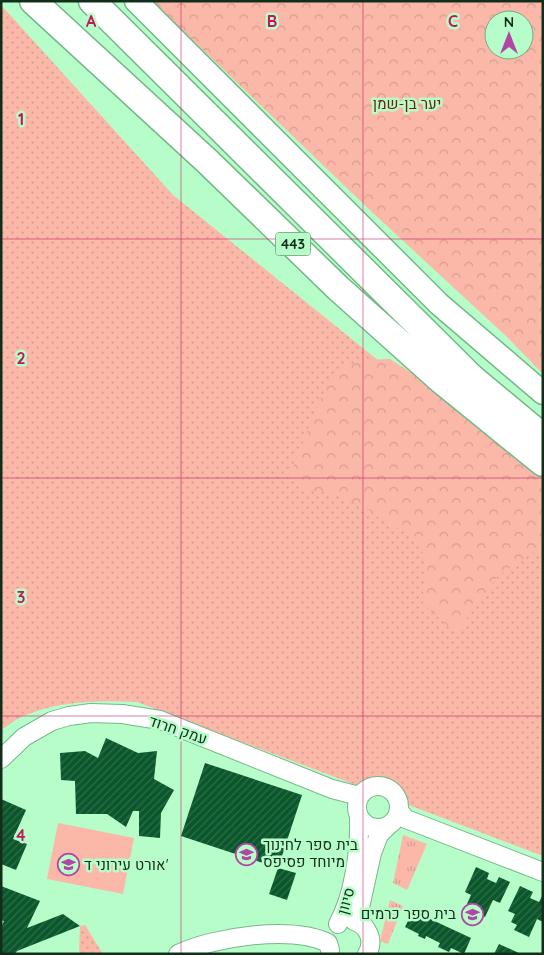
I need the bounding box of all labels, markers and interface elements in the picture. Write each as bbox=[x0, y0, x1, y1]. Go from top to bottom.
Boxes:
north arrow bbox=[484, 10, 534, 60]
text: A bbox=[86, 11, 97, 31]
text: B bbox=[267, 11, 277, 31]
text: C bbox=[448, 11, 458, 31]
text: N bbox=[504, 13, 514, 31]
park label: יער בן-שמן bbox=[373, 94, 441, 113]
text: 1 bbox=[18, 109, 24, 129]
road number: 443 bbox=[276, 232, 310, 255]
text: 2 bbox=[16, 348, 26, 368]
text: 3 bbox=[17, 587, 25, 607]
street label: עמק חרוד bbox=[147, 711, 210, 748]
text: 4 bbox=[16, 825, 26, 845]
place label: בית ספר לחינוך מיוחד פסיפס bbox=[263, 835, 358, 871]
school or university icon: בית ספר לחינוך מיוחד פסיפס bbox=[235, 842, 259, 866]
school or university icon: אורט עירוני ד' bbox=[56, 853, 80, 877]
place label: אורט עירוני ד' bbox=[84, 855, 169, 874]
street label: סיוון bbox=[333, 885, 358, 917]
school or university icon: בית ספר כרמים bbox=[460, 902, 484, 926]
place label: בית ספר כרמים bbox=[361, 904, 456, 923]

